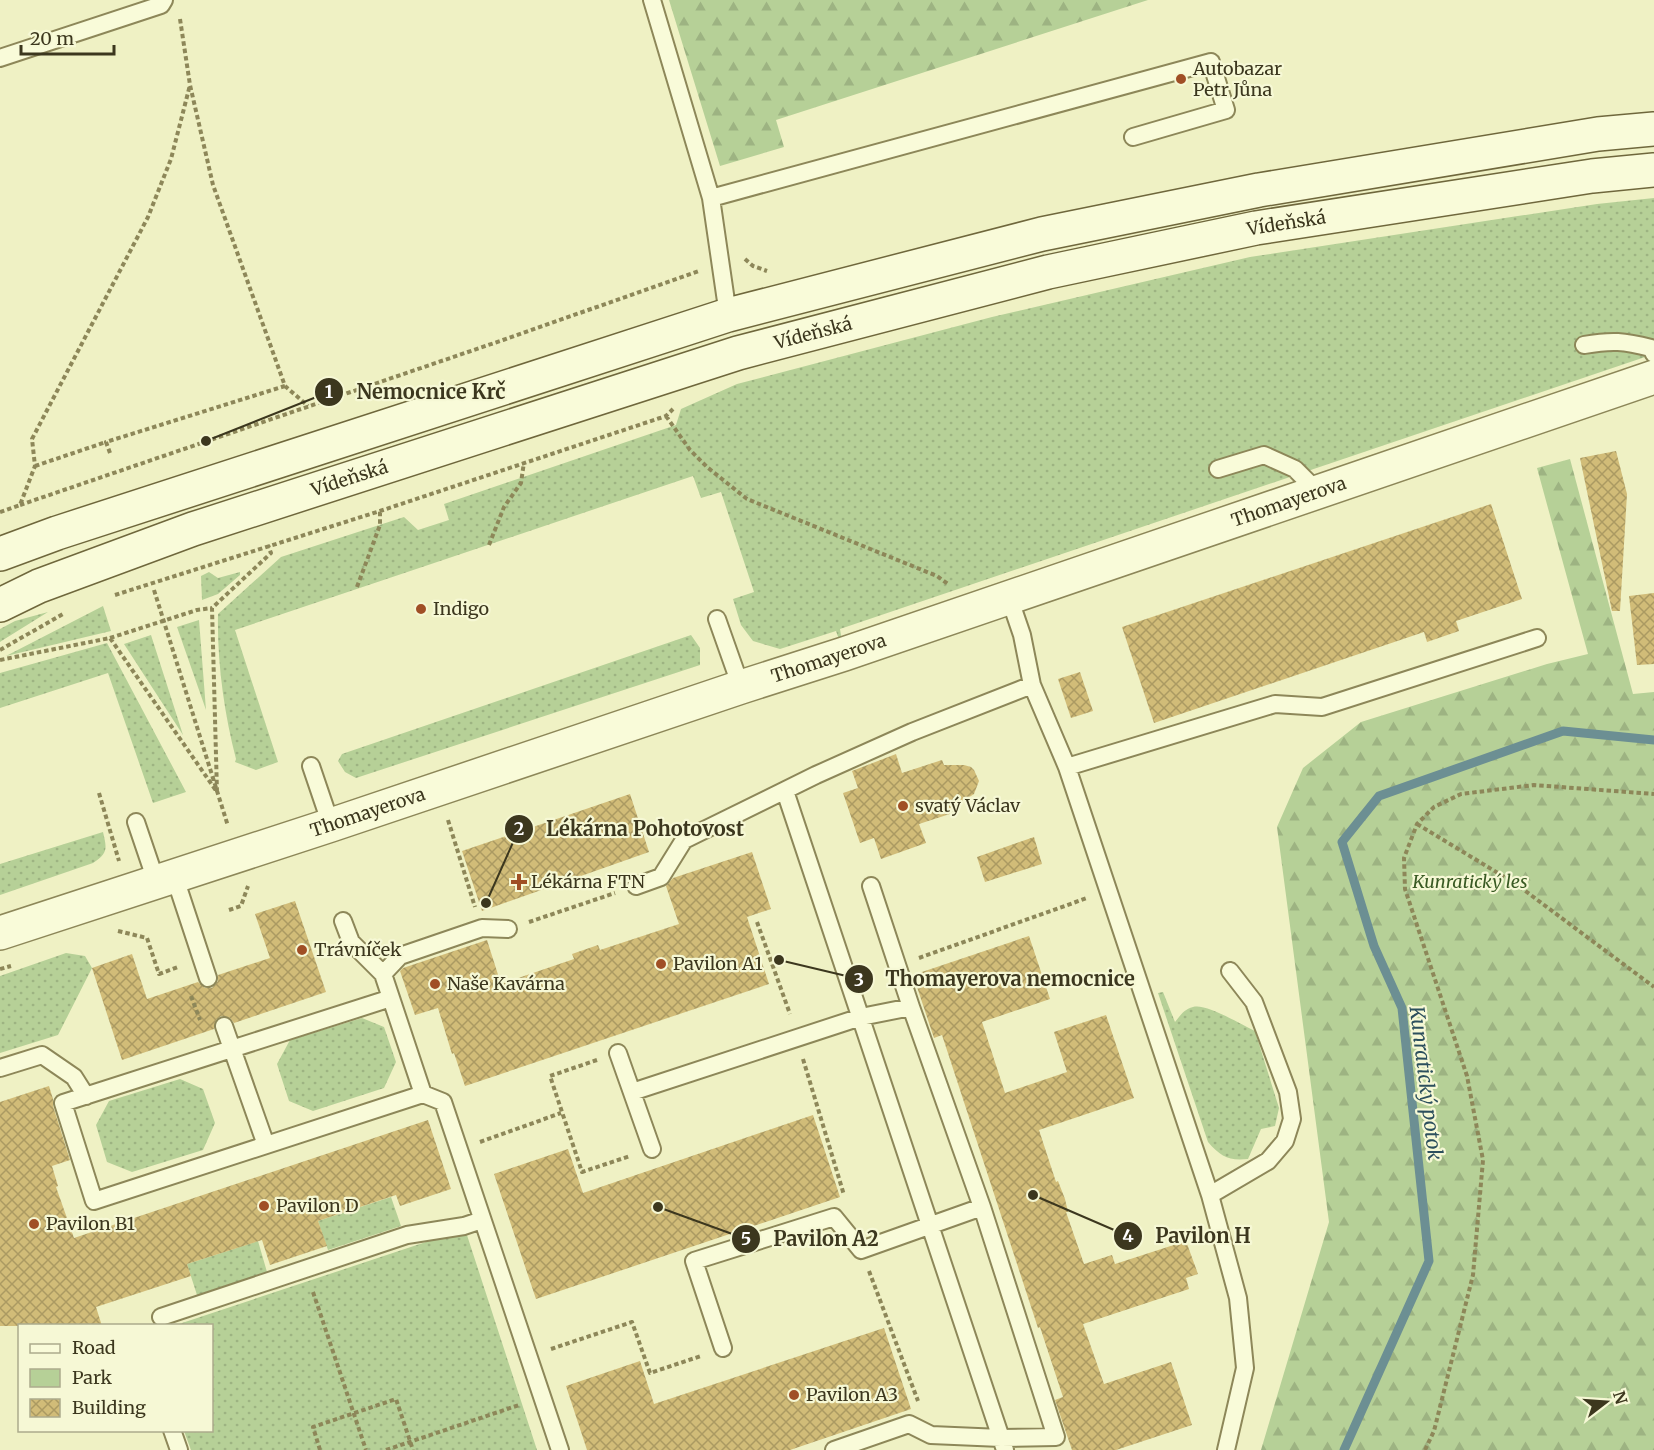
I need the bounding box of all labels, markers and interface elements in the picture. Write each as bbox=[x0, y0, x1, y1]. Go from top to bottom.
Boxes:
scale bar bbox=[21, 18, 114, 56]
text: 20 m bbox=[30, 27, 74, 50]
place label: Autobazar Petr Jůna bbox=[1192, 57, 1282, 101]
marker: Autobazar Petr Jůna bbox=[1174, 72, 1188, 86]
street label: Vídeňská bbox=[1244, 205, 1328, 241]
street label: Vídeňská bbox=[771, 312, 855, 354]
callout: Nemocnice Krč bbox=[314, 373, 518, 411]
text: Nemocnice Krč bbox=[356, 379, 506, 404]
text: 1 bbox=[325, 380, 333, 403]
street label: Vídeňská bbox=[307, 455, 391, 501]
street label: Thomayerova bbox=[1228, 471, 1349, 532]
place label: Indigo bbox=[433, 597, 489, 620]
marker: Indigo bbox=[414, 602, 428, 616]
street label: Thomayerova bbox=[768, 628, 889, 688]
street label: Thomayerova bbox=[307, 782, 428, 842]
place label: svatý Václav bbox=[915, 794, 1021, 817]
marker: svatý Václav bbox=[896, 799, 910, 813]
callout: Lékárna Pohotovost bbox=[504, 810, 756, 848]
text: Lékárna Pohotovost bbox=[546, 816, 744, 841]
text: 2 bbox=[514, 817, 524, 840]
place label: Lékárna FTN bbox=[531, 870, 645, 893]
park label: Kunratický les bbox=[1411, 870, 1528, 893]
marker: Lékárna FTN bbox=[512, 875, 526, 889]
place label: Trávníček bbox=[314, 938, 402, 961]
marker: Trávníček bbox=[295, 943, 309, 957]
place label: Pavilon A1 bbox=[673, 952, 763, 975]
marker: Pavilon A1 bbox=[654, 957, 668, 971]
callout: Thomayerova nemocnice bbox=[844, 960, 1147, 998]
text: Thomayerova nemocnice bbox=[885, 966, 1135, 991]
text: 3 bbox=[854, 968, 864, 991]
place label: Naše Kavárna bbox=[447, 972, 565, 995]
marker: Naše Kavárna bbox=[428, 977, 442, 991]
water label: Kunratický potok bbox=[1405, 1003, 1448, 1161]
place label: Pavilon D bbox=[276, 1194, 359, 1217]
marker: Pavilon D bbox=[257, 1199, 271, 1213]
place label: Pavilon B1 bbox=[46, 1212, 135, 1235]
marker: Pavilon B1 bbox=[27, 1217, 41, 1231]
callout: Pavilon H bbox=[1113, 1217, 1263, 1255]
callout: Pavilon A2 bbox=[731, 1220, 890, 1258]
text: Pavilon H bbox=[1155, 1223, 1251, 1248]
text: 4 bbox=[1122, 1224, 1134, 1247]
text: Pavilon A2 bbox=[773, 1226, 879, 1251]
text: 5 bbox=[741, 1227, 751, 1250]
legend bbox=[18, 1324, 213, 1432]
text: Road bbox=[72, 1336, 116, 1359]
text: Park bbox=[72, 1366, 113, 1389]
north arrow bbox=[1576, 1372, 1636, 1432]
place label: Pavilon A3 bbox=[806, 1383, 898, 1406]
marker: Pavilon A3 bbox=[787, 1388, 801, 1402]
text: N bbox=[1609, 1389, 1632, 1407]
text: Building bbox=[72, 1396, 146, 1419]

